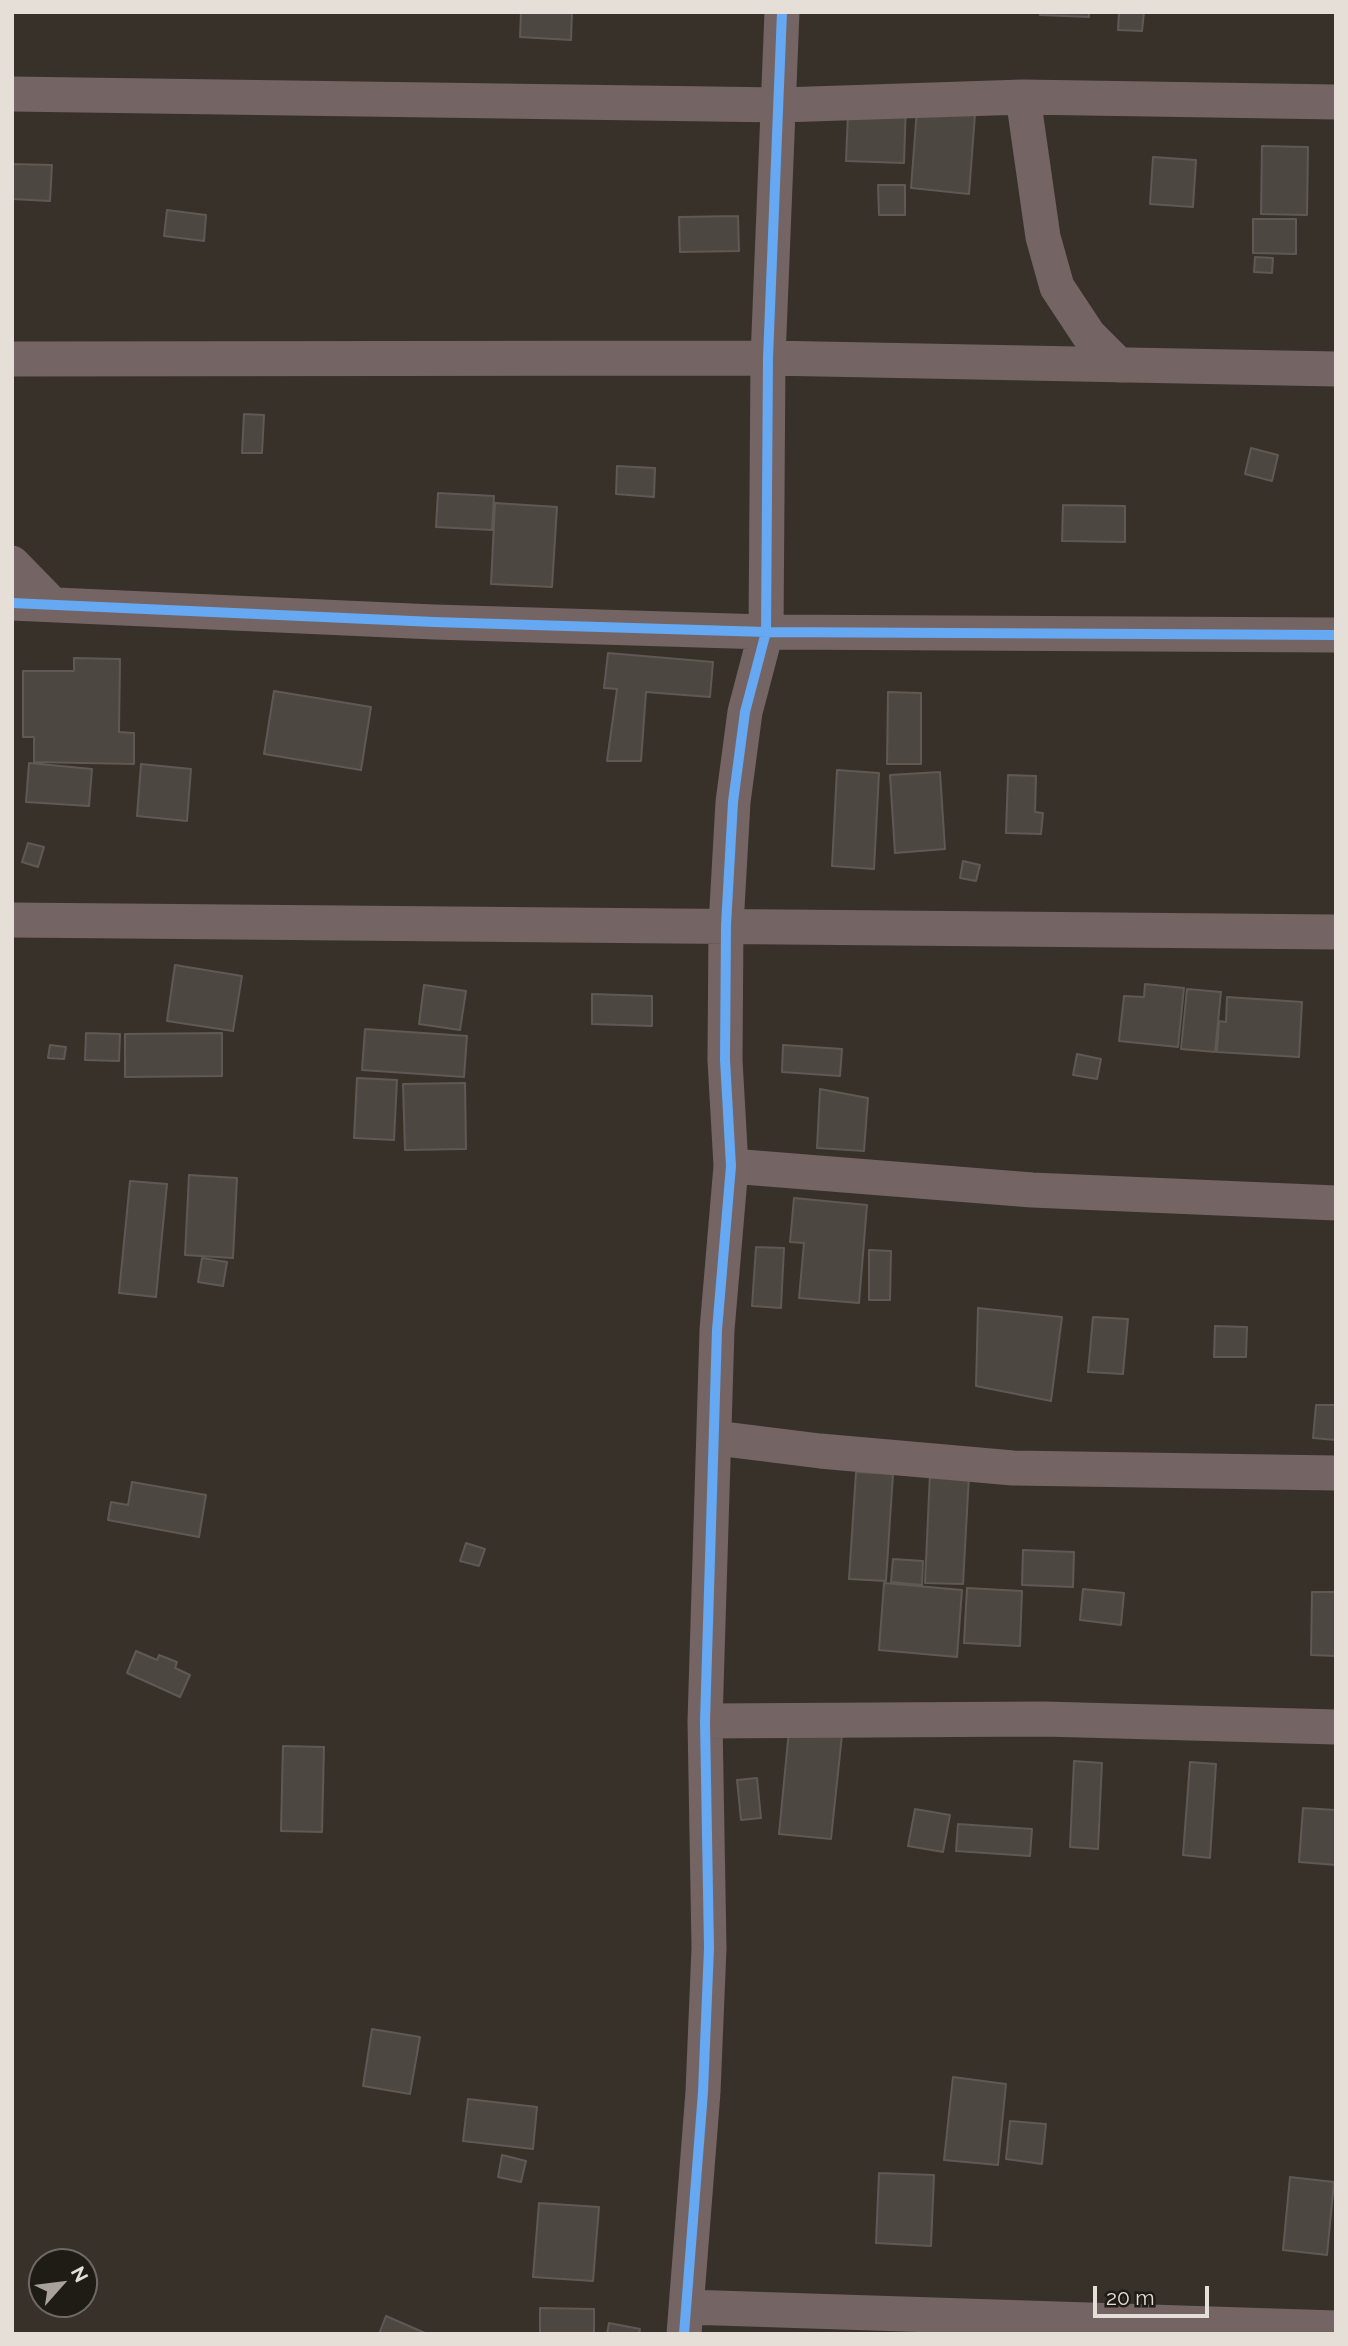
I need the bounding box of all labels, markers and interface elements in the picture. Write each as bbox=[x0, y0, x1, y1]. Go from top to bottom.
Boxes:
north arrow bbox=[28, 2248, 98, 2318]
text: N bbox=[67, 2263, 93, 2286]
scale bar bbox=[1096, 2272, 1212, 2316]
text: 20 m bbox=[1106, 2285, 1154, 2310]

